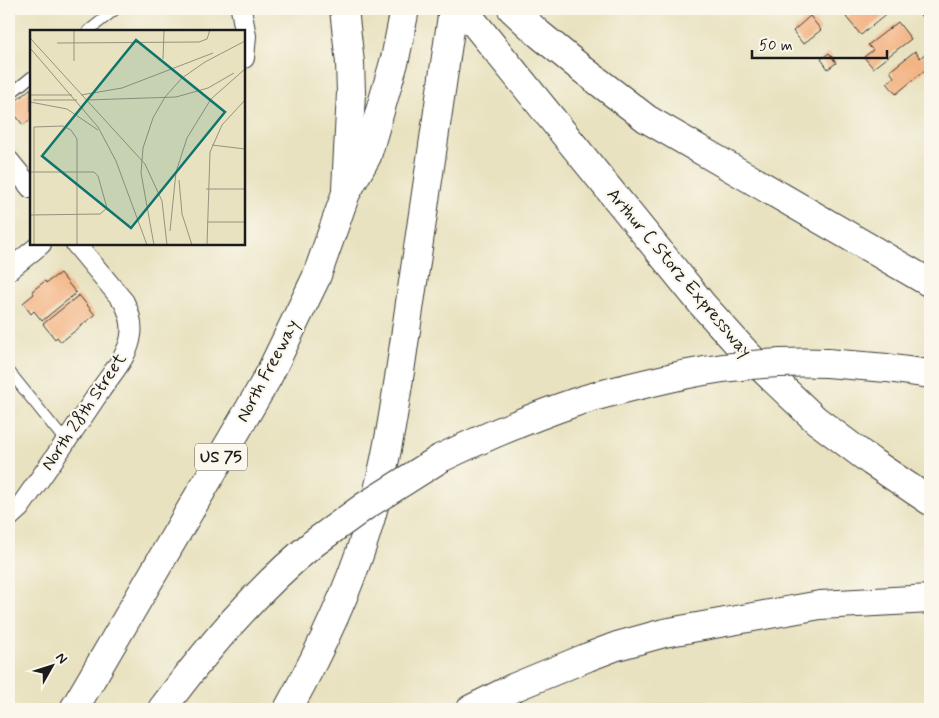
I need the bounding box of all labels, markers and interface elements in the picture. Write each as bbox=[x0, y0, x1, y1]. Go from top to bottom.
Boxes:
scale bar bbox=[752, 28, 886, 60]
inset map bbox=[30, 30, 245, 245]
text: 50 m bbox=[759, 36, 793, 56]
street label: Arthur C Storz Expressway bbox=[601, 183, 757, 363]
street label: North Freeway bbox=[231, 315, 305, 427]
street label: North 28th Street bbox=[36, 348, 132, 475]
road number: US 75 bbox=[195, 444, 247, 471]
north arrow bbox=[28, 640, 78, 690]
text: N bbox=[51, 649, 71, 668]

